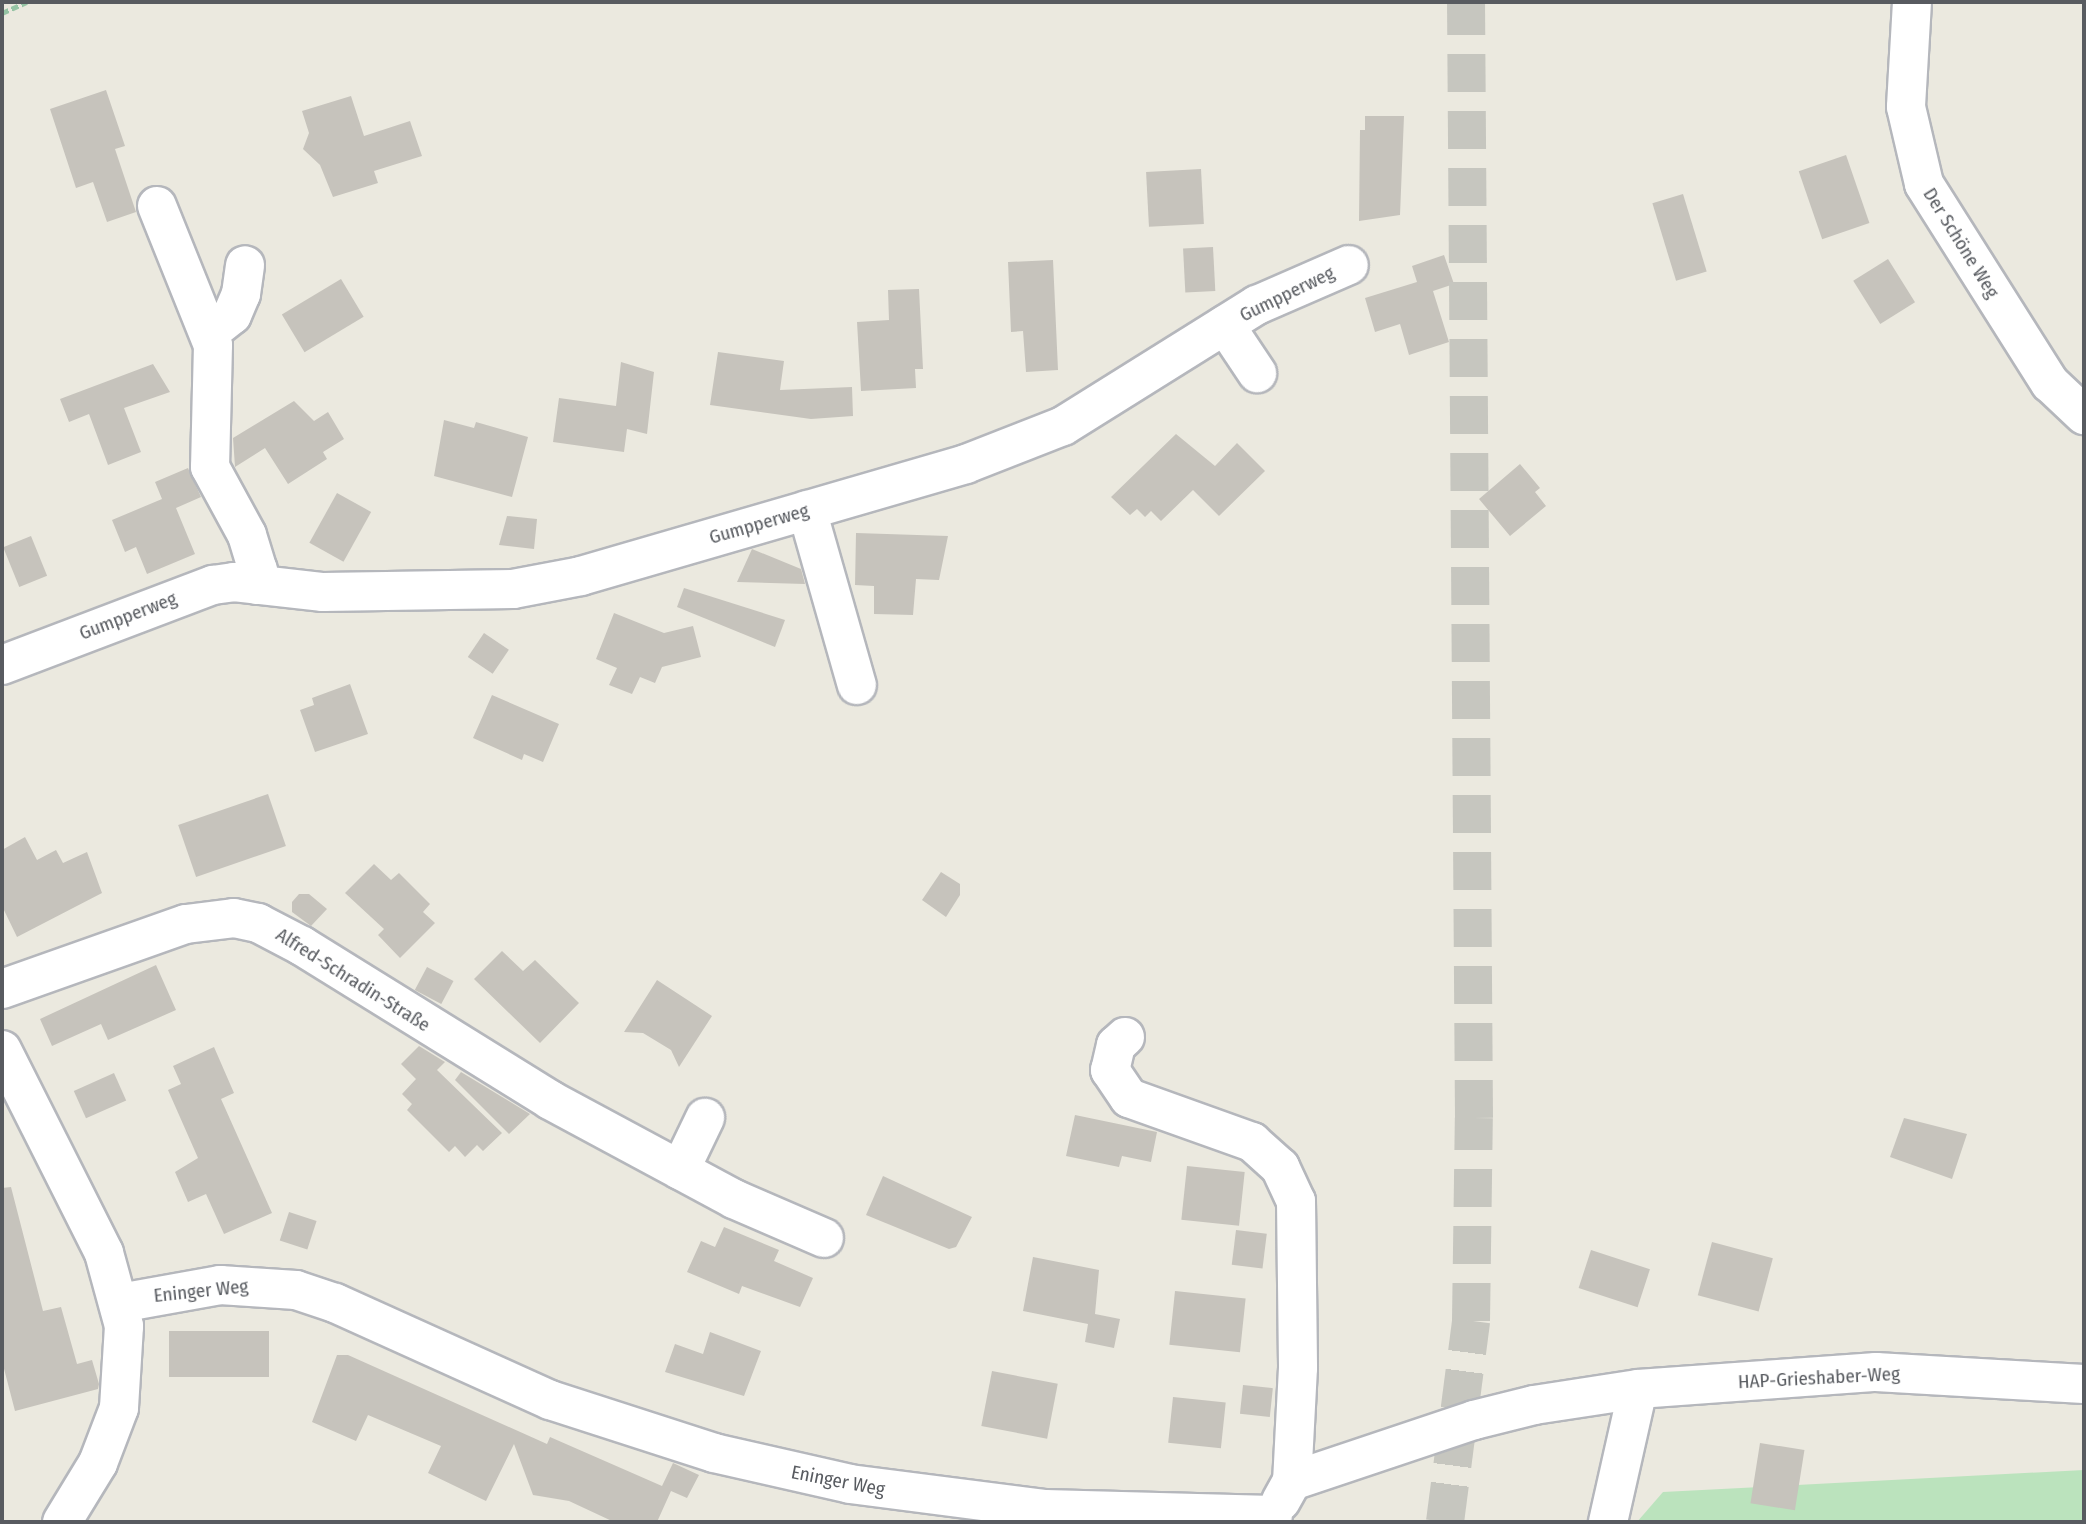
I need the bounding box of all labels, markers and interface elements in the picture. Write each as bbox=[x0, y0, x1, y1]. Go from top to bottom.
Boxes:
street label: Der Schöne Weg bbox=[1918, 184, 2004, 302]
street label: Gumpperweg bbox=[1236, 261, 1338, 327]
street label: Gumpperweg bbox=[707, 499, 811, 549]
street label: Gumpperweg bbox=[76, 587, 180, 645]
street label: Alfred-Schradin-Straße bbox=[272, 923, 434, 1037]
street label: Eninger Weg bbox=[153, 1275, 249, 1307]
street label: HAP-Grieshaber-Weg bbox=[1737, 1362, 1901, 1394]
street label: Eninger Weg bbox=[789, 1461, 887, 1501]

